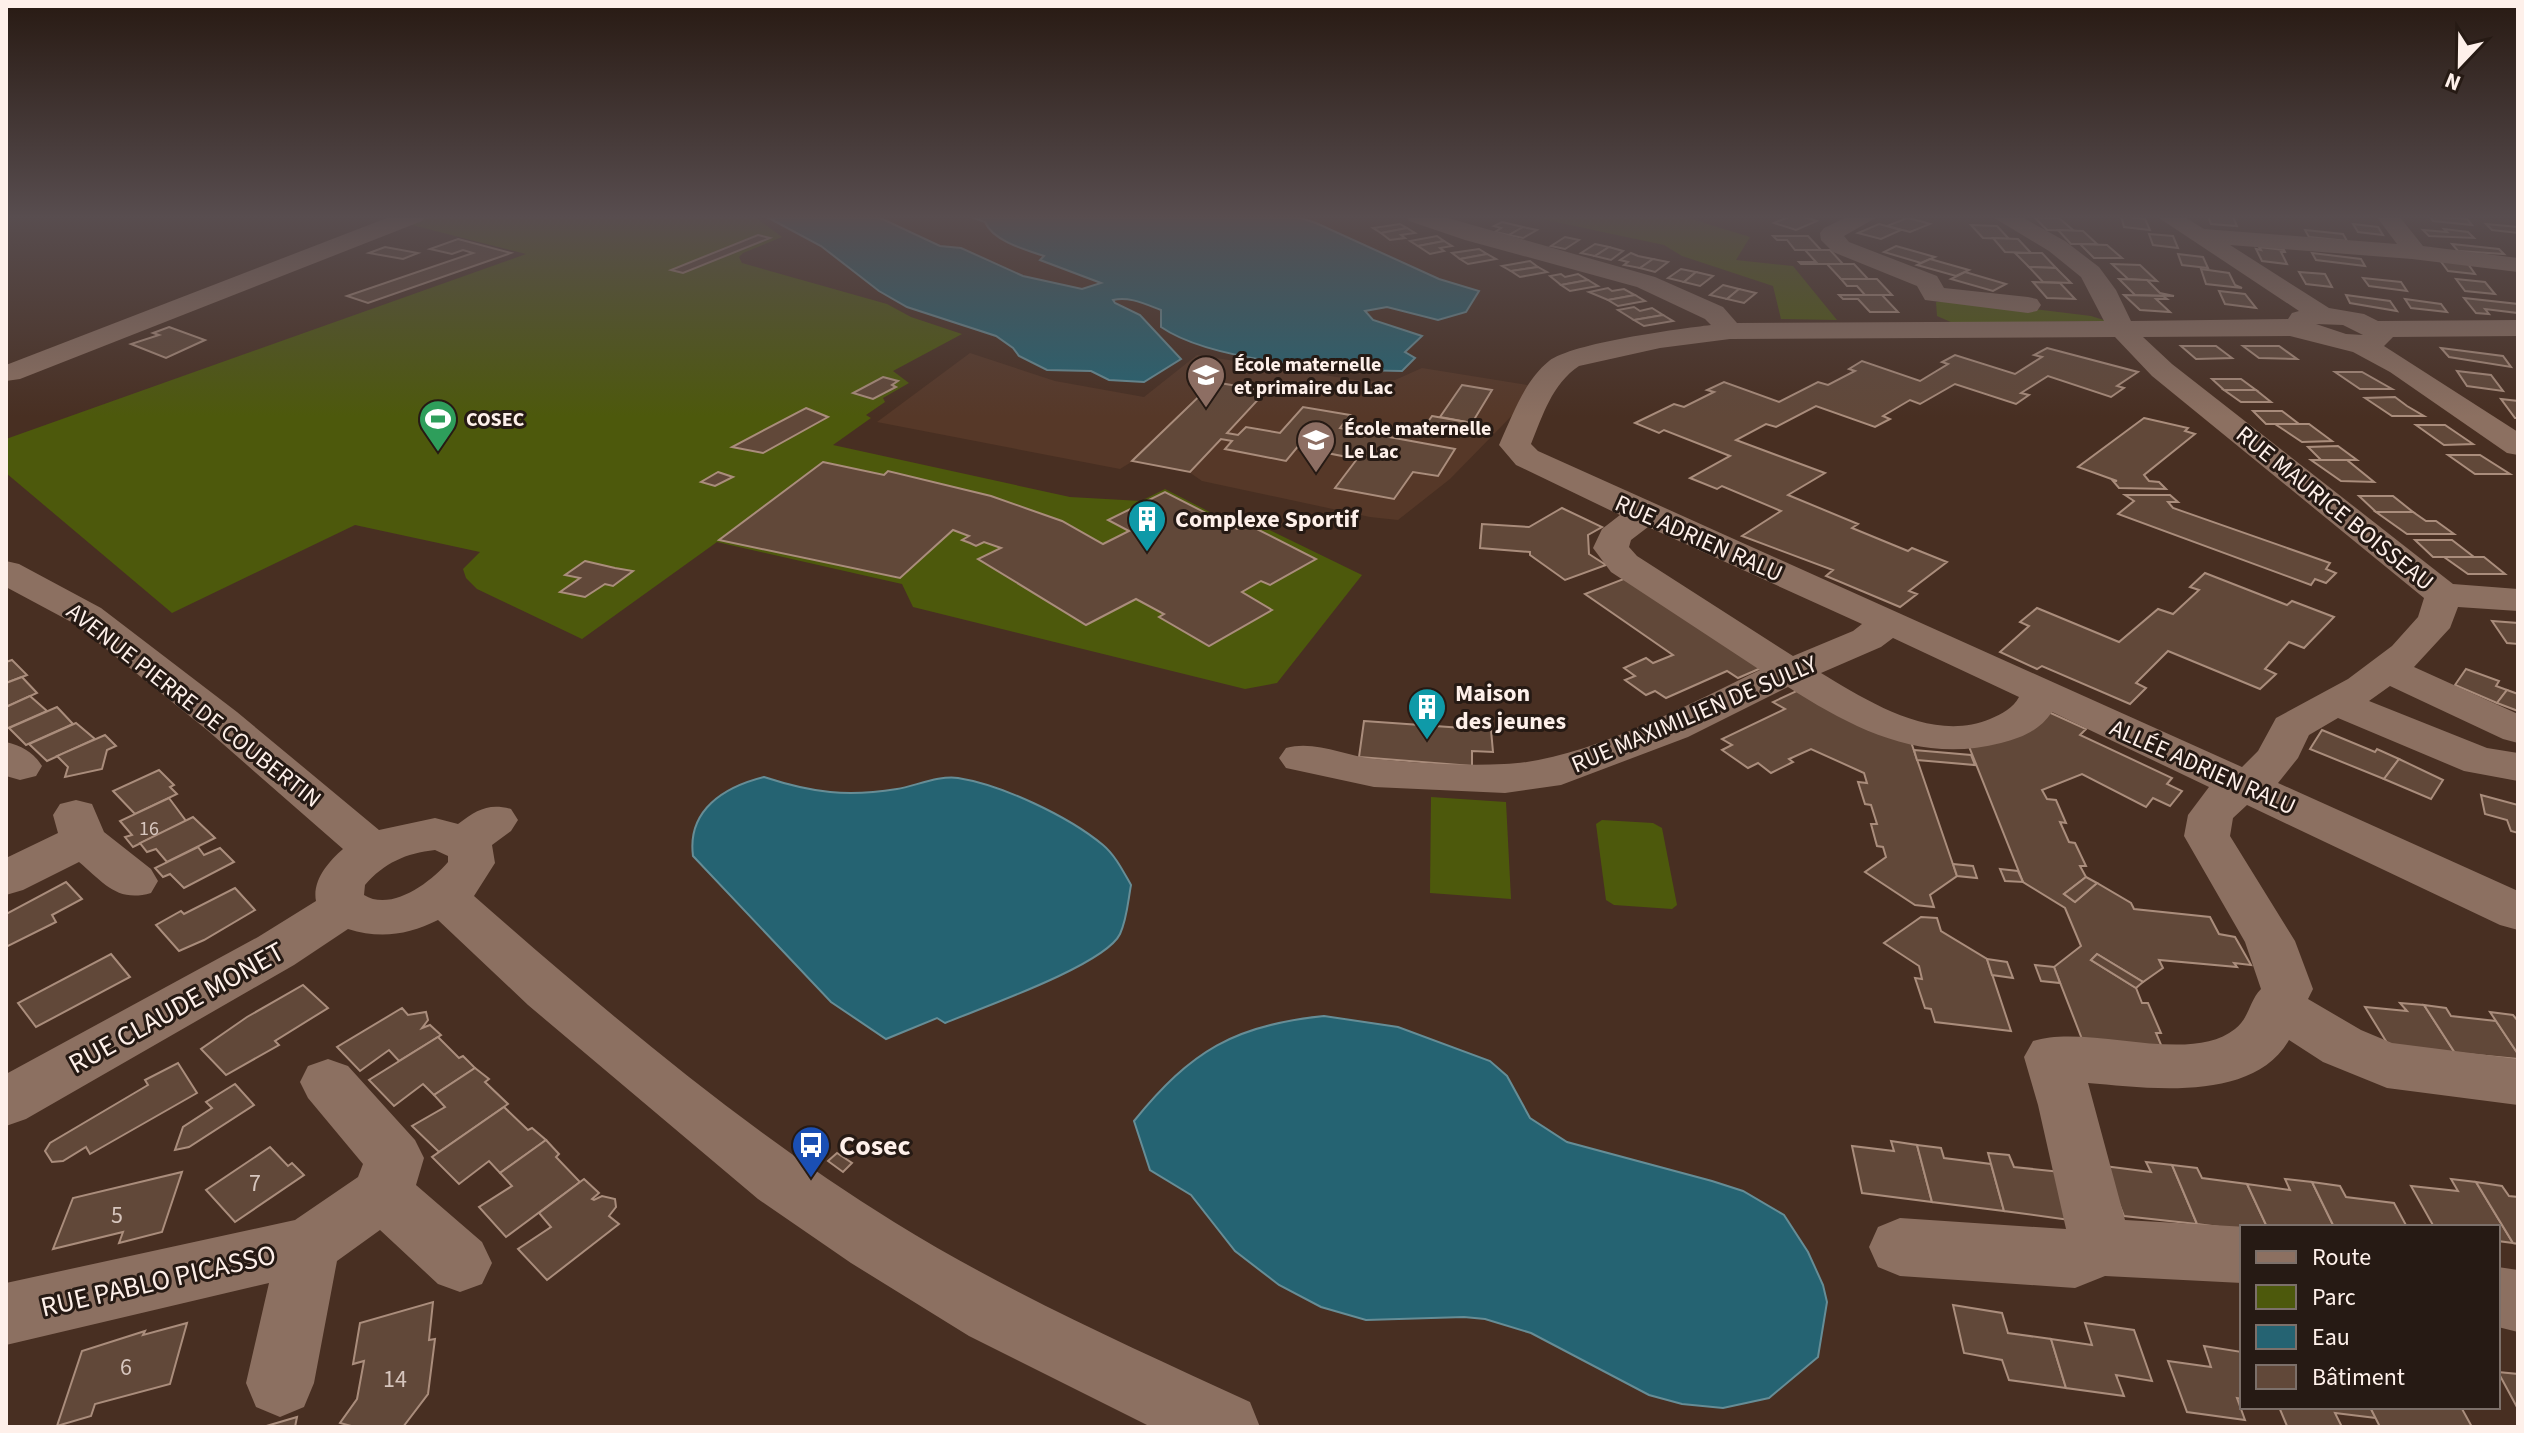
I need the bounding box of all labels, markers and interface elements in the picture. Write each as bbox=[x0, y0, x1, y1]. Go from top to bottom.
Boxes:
north arrow bbox=[2420, 24, 2500, 104]
text: N bbox=[2440, 64, 2466, 99]
place label: École maternelle et primaire du Lac bbox=[1234, 351, 1393, 402]
school or university icon: École maternelle et primaire du Lac bbox=[1185, 354, 1227, 409]
sports icon: COSEC bbox=[417, 398, 459, 453]
place label: COSEC bbox=[466, 406, 525, 434]
place label: École maternelle Le Lac bbox=[1344, 415, 1491, 466]
street label: RUE MAURICE BOISSEAU bbox=[2228, 417, 2441, 599]
school or university icon: École maternelle Le Lac bbox=[1295, 419, 1337, 474]
street label: RUE ADRIEN RALU bbox=[1609, 486, 1788, 591]
building icon: Complexe Sportif bbox=[1126, 498, 1168, 553]
place label: Complexe Sportif bbox=[1175, 502, 1359, 537]
street label: AVENUE PIERRE DE COUBERTIN bbox=[59, 595, 329, 816]
street label: RUE MAXIMILIEN DE SULLY bbox=[1566, 647, 1823, 782]
place label: Maison des jeunes bbox=[1455, 676, 1566, 739]
building icon: Maison des jeunes bbox=[1406, 686, 1448, 741]
street label: ALLÉE ADRIEN RALU bbox=[2104, 711, 2301, 824]
house number: 16 bbox=[139, 815, 159, 843]
street label: RUE CLAUDE MONET bbox=[61, 932, 292, 1084]
bus stop icon: Cosec bbox=[790, 1124, 832, 1179]
place label: Cosec bbox=[839, 1126, 911, 1166]
house number: 7 bbox=[249, 1166, 261, 1201]
house number: 5 bbox=[111, 1198, 123, 1233]
legend bbox=[2240, 1225, 2500, 1409]
street label: RUE PABLO PICASSO bbox=[37, 1234, 280, 1327]
text: Route bbox=[2312, 1240, 2371, 1275]
text: Parc bbox=[2312, 1280, 2356, 1315]
text: Eau bbox=[2312, 1320, 2350, 1355]
house number: 6 bbox=[120, 1350, 132, 1385]
text: Bâtiment bbox=[2312, 1360, 2405, 1395]
house number: 14 bbox=[383, 1362, 407, 1397]

